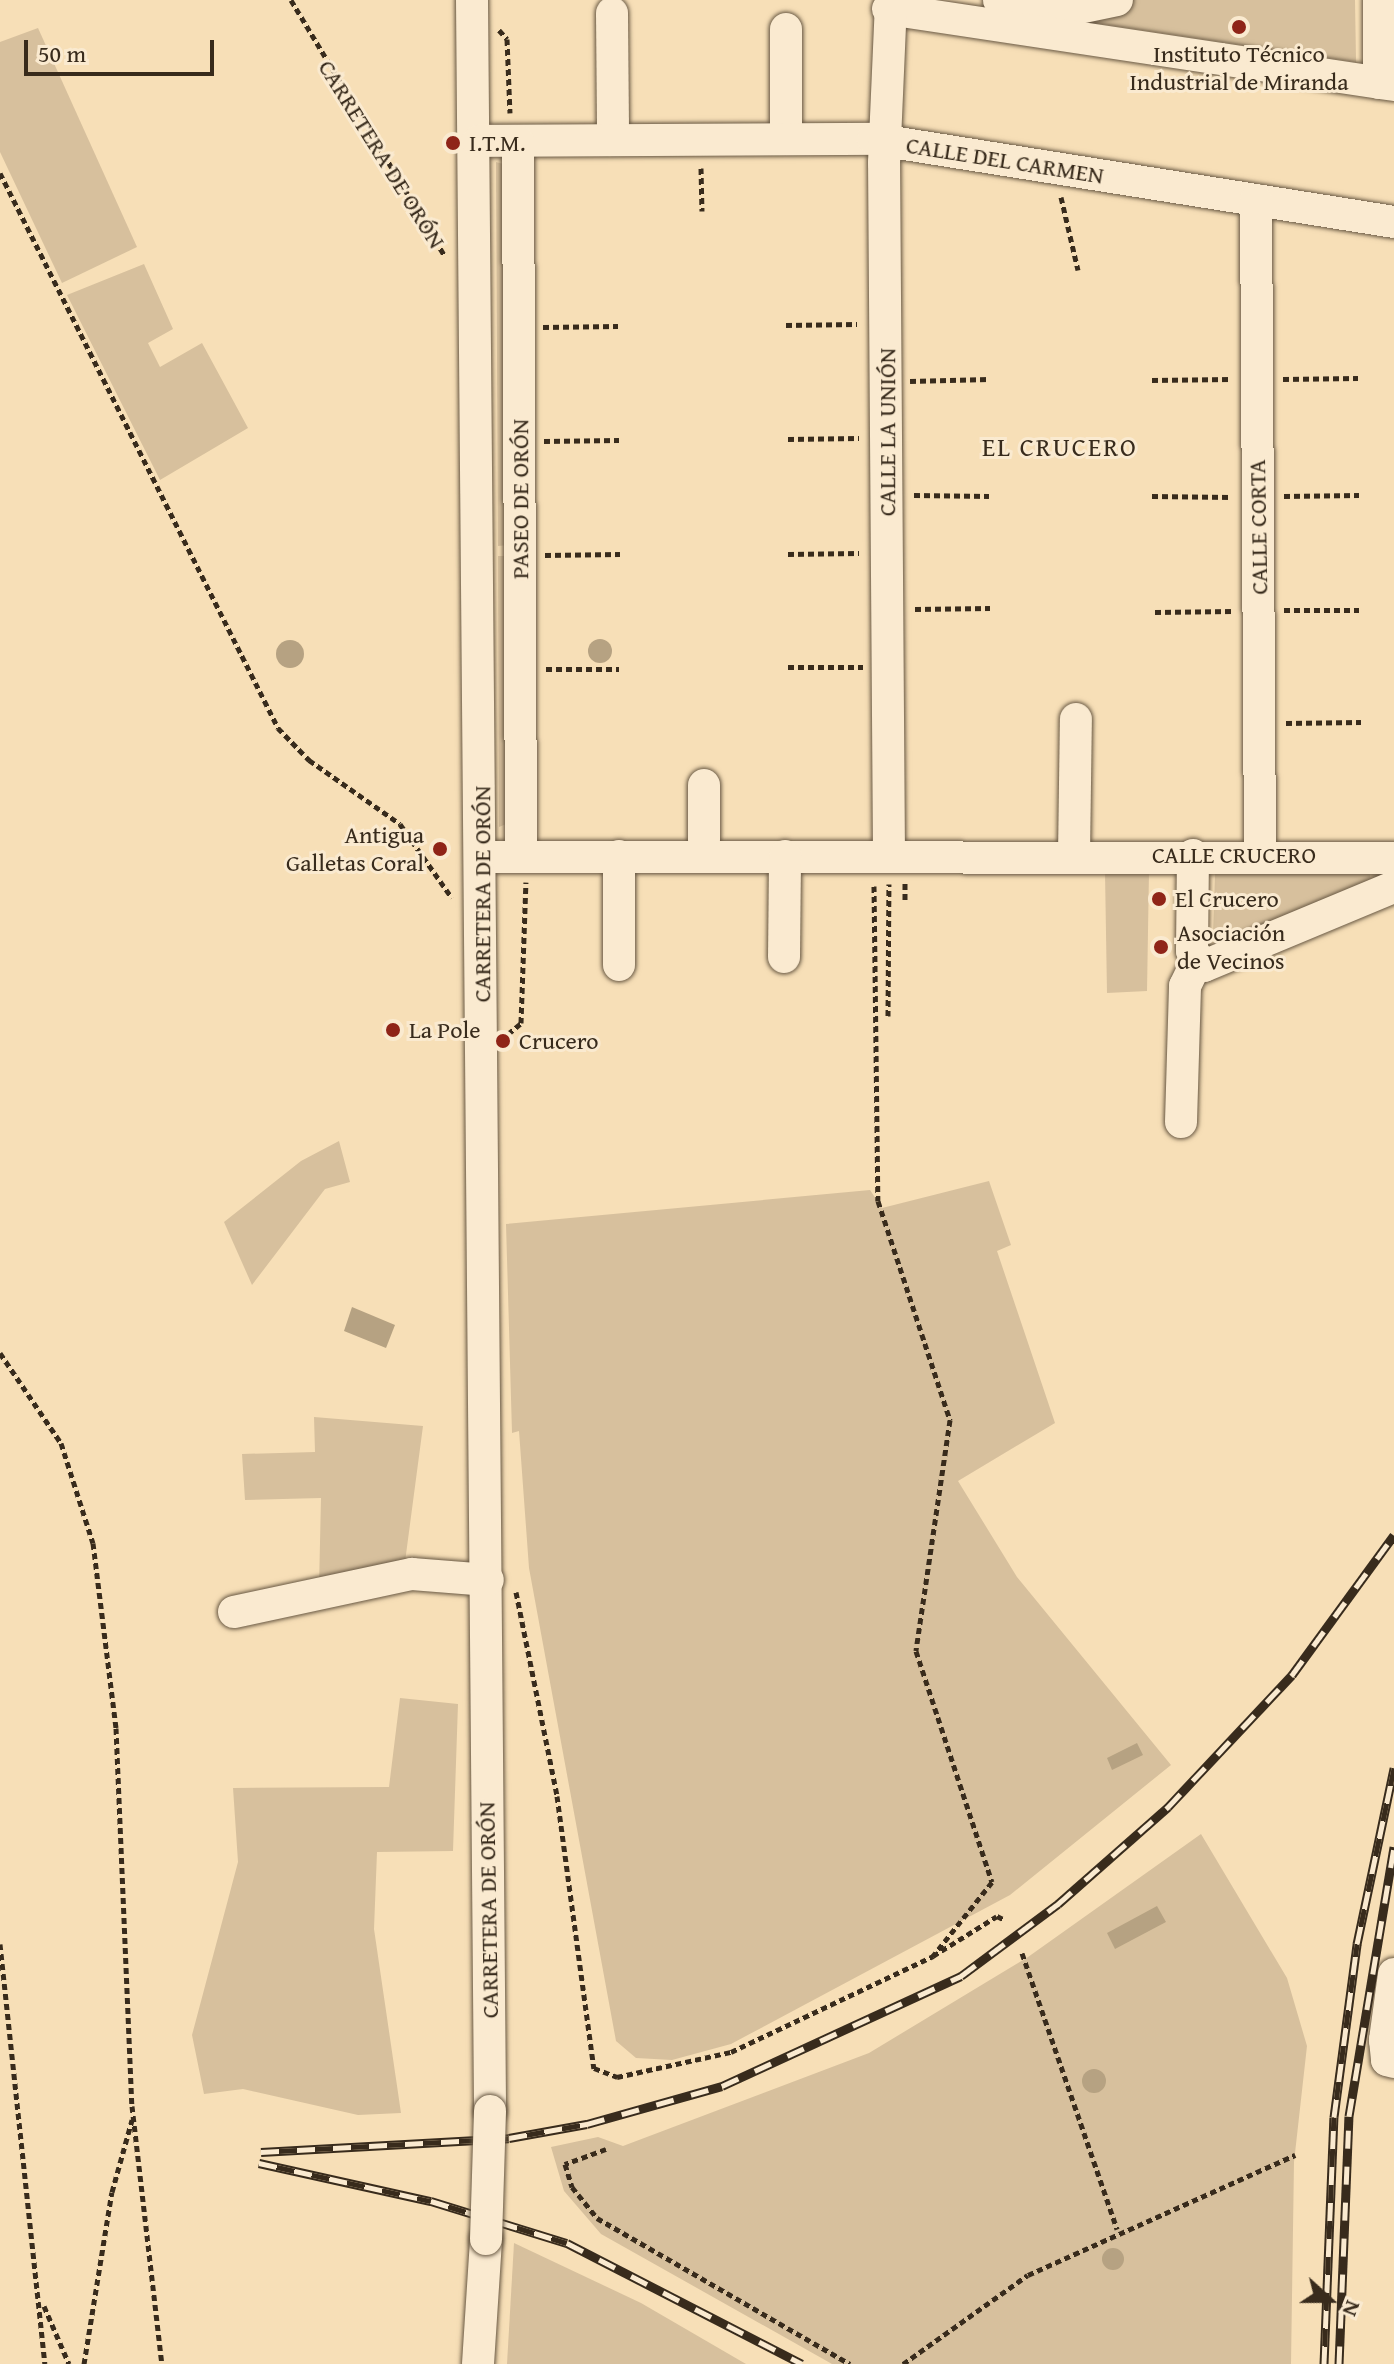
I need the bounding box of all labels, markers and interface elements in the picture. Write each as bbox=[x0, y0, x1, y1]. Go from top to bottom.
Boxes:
marker: Instituto Técnico Industrial de Miranda bbox=[1230, 18, 1248, 36]
scale bar bbox=[28, 24, 218, 74]
text: 50 m bbox=[38, 36, 86, 71]
place label: Instituto Técnico Industrial de Miranda bbox=[1129, 40, 1349, 96]
street label: CARRETERA DE ORÓN bbox=[312, 55, 452, 253]
place label: I.T.M. bbox=[469, 129, 525, 157]
street label: CALLE DEL CARMEN bbox=[904, 130, 1106, 190]
marker: I.T.M. bbox=[444, 134, 462, 152]
street label: CALLE LA UNIÓN bbox=[873, 348, 901, 516]
street label: PASEO DE ORÓN bbox=[506, 419, 534, 579]
district label: EL CRUCERO bbox=[982, 431, 1138, 463]
street label: CALLE CORTA bbox=[1242, 459, 1274, 595]
street label: CARRETERA DE ORÓN bbox=[468, 786, 496, 1002]
place label: Antigua Galletas Coral bbox=[286, 821, 424, 877]
marker: Antigua Galletas Coral bbox=[431, 840, 449, 858]
street label: CALLE CRUCERO bbox=[1152, 841, 1316, 869]
place label: El Crucero bbox=[1175, 885, 1279, 913]
marker: El Crucero bbox=[1150, 890, 1168, 908]
place label: Asociación de Vecinos bbox=[1177, 919, 1285, 975]
marker: Asociación de Vecinos bbox=[1152, 938, 1170, 956]
place label: La Pole bbox=[409, 1016, 480, 1044]
marker: La Pole bbox=[384, 1021, 402, 1039]
place label: Crucero bbox=[519, 1027, 599, 1055]
marker: Crucero bbox=[494, 1032, 512, 1050]
street label: CARRETERA DE ORÓN bbox=[472, 1801, 504, 2019]
north arrow bbox=[1290, 2260, 1370, 2340]
text: N bbox=[1335, 2296, 1370, 2321]

